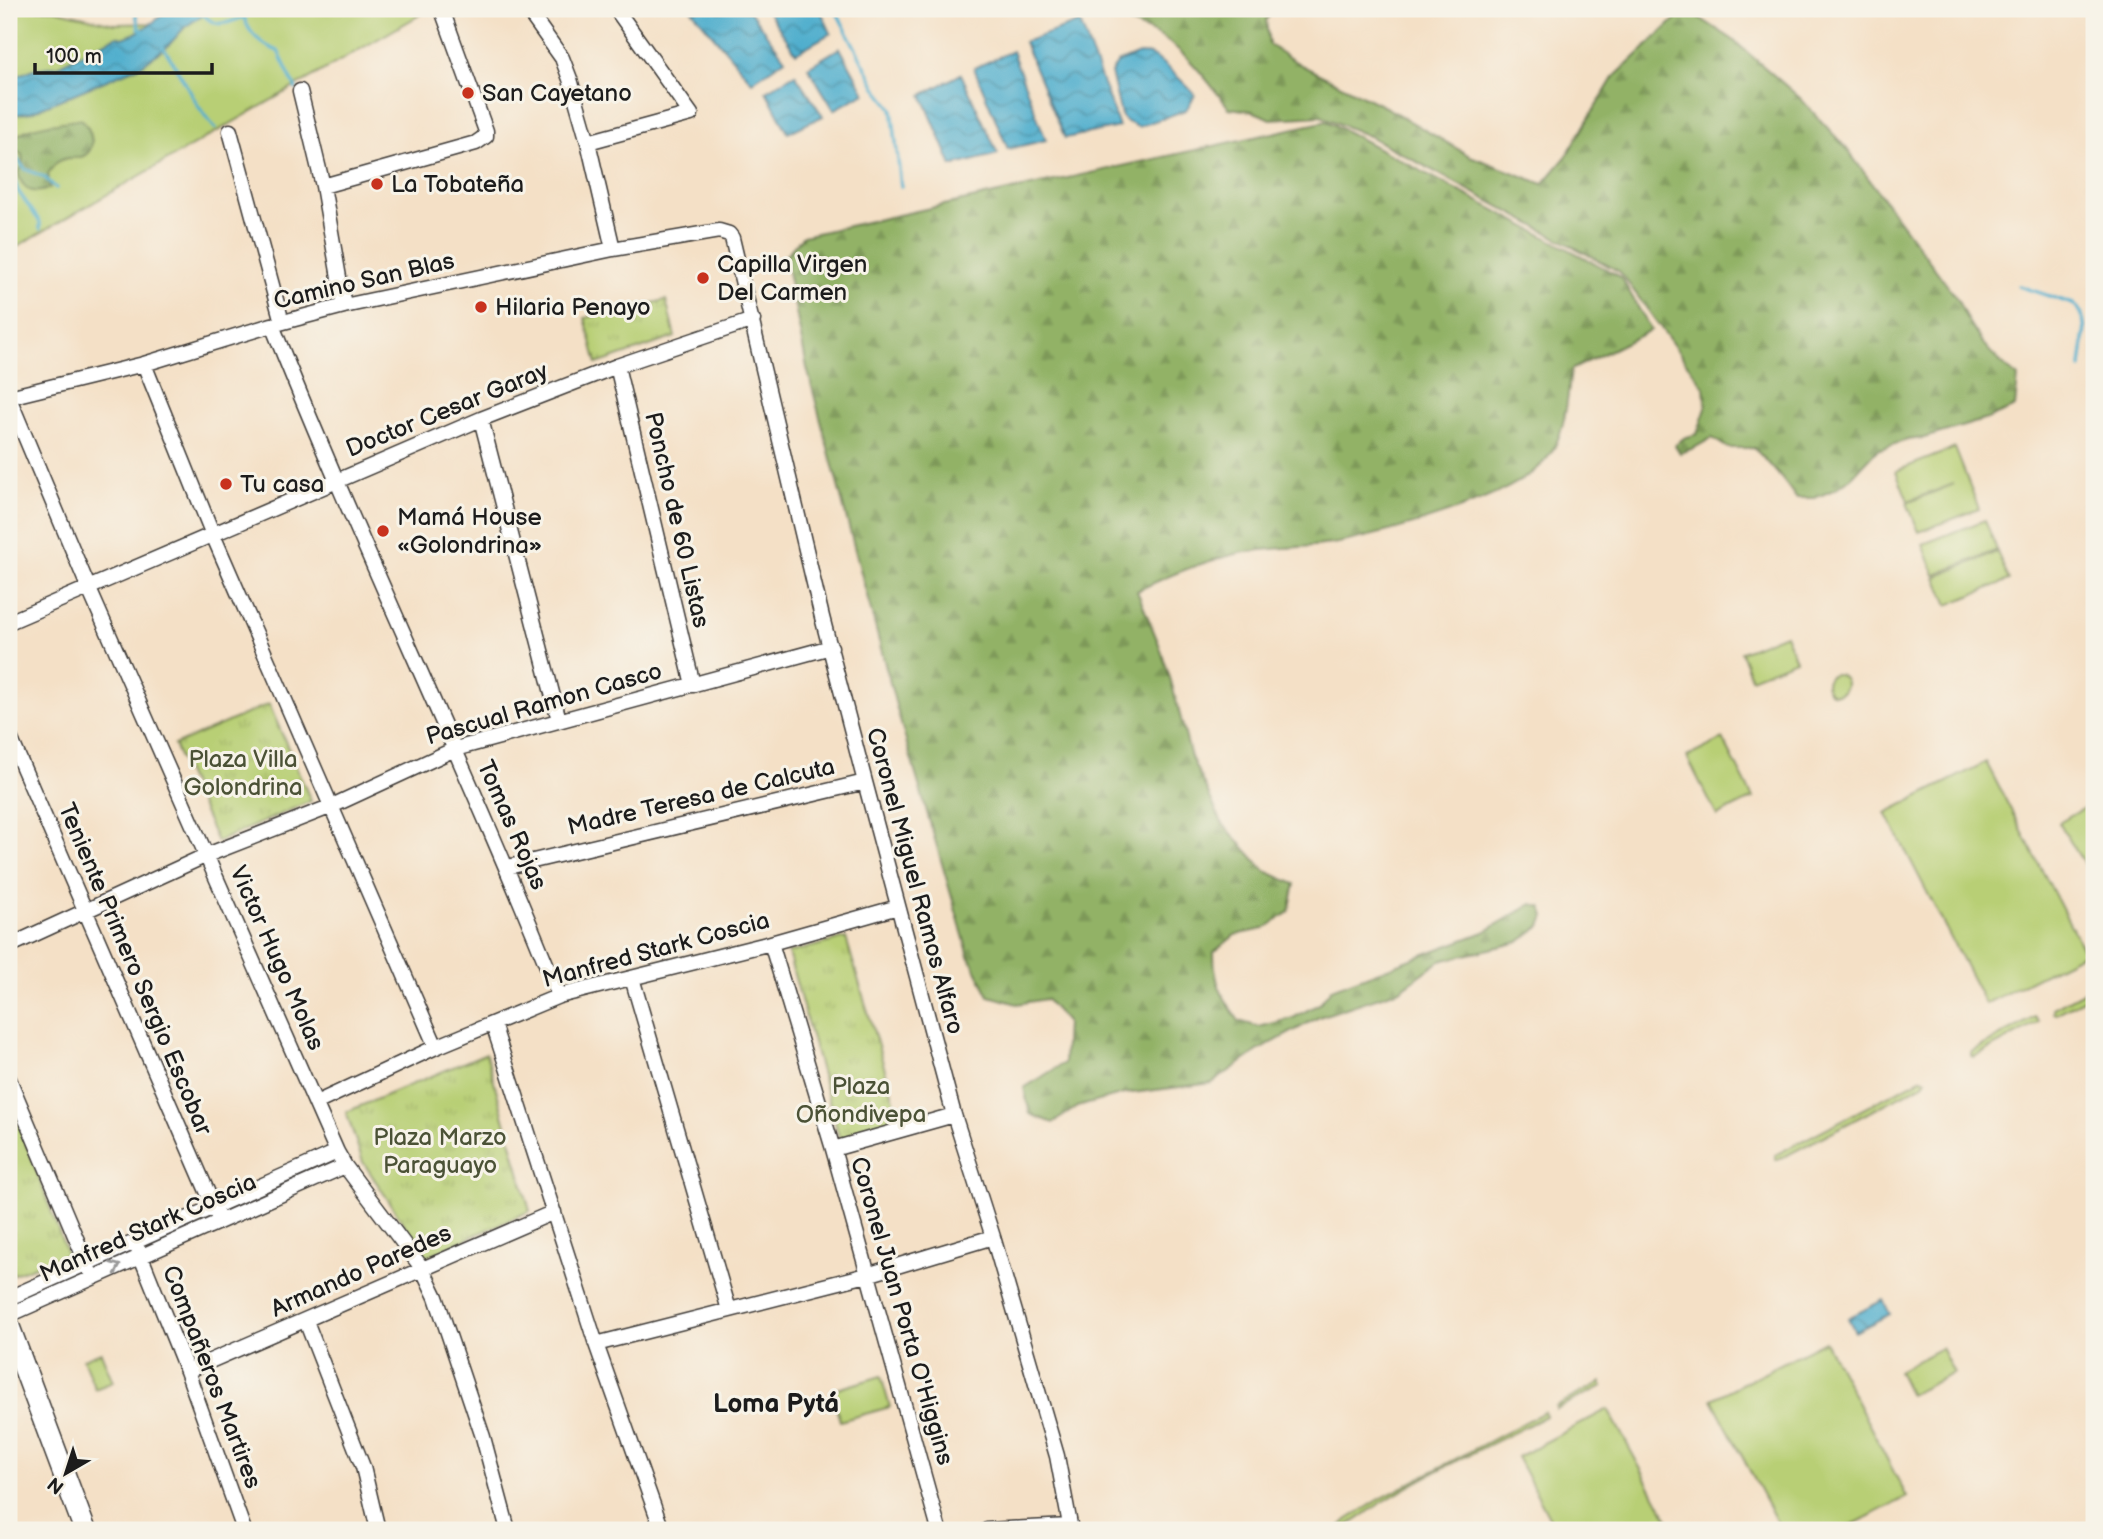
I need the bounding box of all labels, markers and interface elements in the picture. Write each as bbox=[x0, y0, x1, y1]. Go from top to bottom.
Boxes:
scale bar bbox=[35, 32, 212, 76]
text: 100 m bbox=[46, 44, 102, 69]
place label: San Cayetano bbox=[482, 79, 632, 108]
marker: San Cayetano bbox=[460, 85, 476, 101]
place label: La Tobateña bbox=[391, 170, 524, 199]
marker: La Tobateña bbox=[369, 176, 385, 192]
street label: Camino San Blas bbox=[271, 246, 457, 316]
place label: Capilla Virgen Del Carmen bbox=[717, 250, 867, 307]
marker: Capilla Virgen Del Carmen bbox=[695, 270, 711, 286]
place label: Hilaria Penayo bbox=[495, 293, 651, 322]
marker: Hilaria Penayo bbox=[473, 299, 489, 315]
street label: Doctor Cesar Garay bbox=[342, 356, 552, 464]
street label: Poncho de 60 Listas bbox=[638, 409, 716, 631]
place label: Tu casa bbox=[240, 470, 324, 499]
marker: Tu casa bbox=[218, 476, 234, 492]
place label: Mamá House «Golondrina» bbox=[397, 503, 542, 560]
marker: Mamá House «Golondrina» bbox=[375, 523, 391, 539]
street label: Pascual Ramon Casco bbox=[423, 656, 665, 752]
street label: Coronel Miguel Ramos Alfaro bbox=[860, 725, 970, 1037]
park label: Plaza Villa Golondrina bbox=[183, 745, 303, 802]
street label: Madre Teresa de Calcuta bbox=[565, 752, 837, 842]
street label: Tomas Rojas bbox=[471, 756, 554, 894]
street label: Teniente Primero Sergio Escobar bbox=[52, 799, 218, 1140]
street label: Victor Hugo Molas bbox=[223, 861, 331, 1055]
street label: Manfred Stark Coscia bbox=[539, 906, 773, 994]
park label: Plaza Oñondivepa bbox=[796, 1072, 926, 1129]
park label: Plaza Marzo Paraguayo bbox=[373, 1123, 507, 1180]
street label: Coronel Juan Porta O'Higgins bbox=[844, 1154, 960, 1469]
street label: Manfred Stark Coscia bbox=[35, 1167, 261, 1289]
street label: Armando Paredes bbox=[266, 1218, 456, 1324]
one-way arrow bbox=[109, 1261, 121, 1275]
street label: Compañeros Martires bbox=[156, 1261, 268, 1493]
district label: Loma Pytá bbox=[713, 1389, 839, 1420]
north arrow bbox=[32, 1438, 102, 1508]
text: N bbox=[43, 1472, 69, 1498]

